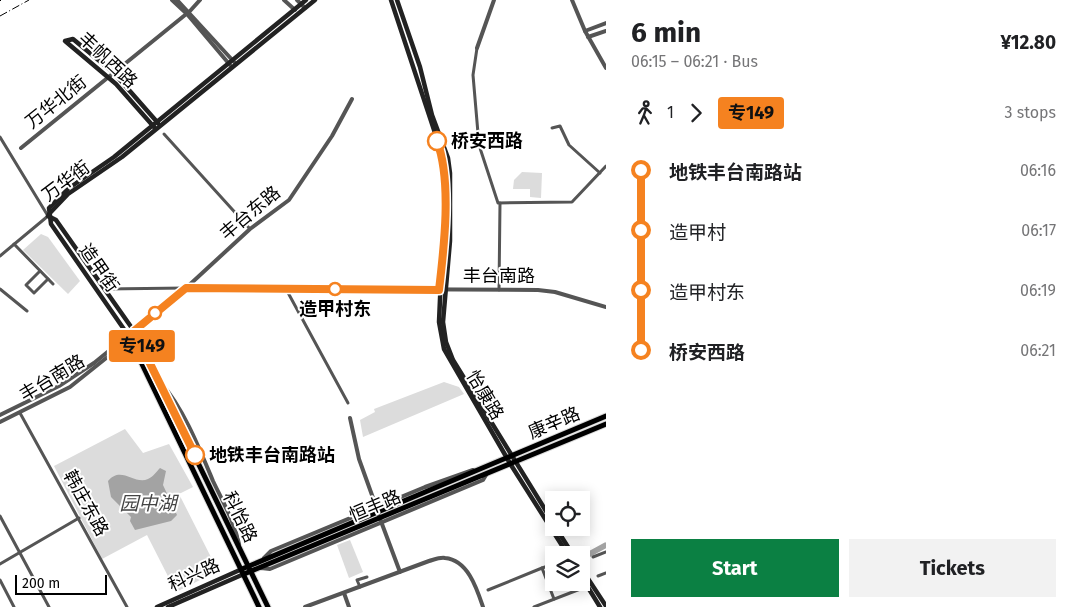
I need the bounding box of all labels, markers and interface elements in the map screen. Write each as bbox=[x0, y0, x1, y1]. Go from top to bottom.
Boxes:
text: 6 min bbox=[631, 16, 701, 49]
street label: 丰帆西路 bbox=[74, 27, 142, 93]
text: ¥12.80 bbox=[1000, 31, 1056, 54]
text: 06:15 – 06:21 · Bus bbox=[631, 52, 758, 71]
street label: 万华北街 bbox=[21, 71, 91, 133]
icon: walk bbox=[631, 99, 659, 127]
icon: forward bbox=[682, 99, 710, 127]
text: 专149 bbox=[728, 102, 774, 124]
text: 1 bbox=[667, 103, 674, 122]
text: 3 stops bbox=[1004, 103, 1056, 122]
place label: 桥安西路 bbox=[451, 130, 523, 152]
marker: 桥安西路 bbox=[427, 131, 447, 151]
street label: 万华街 bbox=[38, 156, 94, 206]
text: 地铁丰台南路站 bbox=[669, 161, 802, 184]
text: 06:16 bbox=[1020, 161, 1056, 180]
street label: 丰台东路 bbox=[215, 181, 285, 245]
text: 造甲村 bbox=[669, 221, 726, 244]
text: 06:17 bbox=[1021, 221, 1056, 240]
street label: 造甲街 bbox=[75, 240, 123, 296]
street label: 丰台南路 bbox=[463, 265, 535, 287]
text: 造甲村东 bbox=[669, 281, 745, 304]
text: 06:19 bbox=[1020, 281, 1056, 300]
marker: 造甲村东 bbox=[328, 282, 342, 296]
place label: 造甲村东 bbox=[299, 298, 371, 320]
unlabelled marker bbox=[148, 306, 162, 320]
line badge: 专149 bbox=[107, 330, 177, 362]
text: 专149 bbox=[119, 335, 165, 357]
text: 桥安西路 bbox=[669, 341, 745, 364]
text: 06:21 bbox=[1020, 341, 1056, 360]
street label: 丰台南路 bbox=[15, 350, 89, 406]
street label: 怡康路 bbox=[462, 366, 508, 424]
street label: 康辛路 bbox=[525, 402, 583, 444]
place label: 地铁丰台南路站 bbox=[209, 444, 335, 466]
marker: 地铁丰台南路站 bbox=[185, 445, 205, 465]
street label: 韩庄东路 bbox=[59, 466, 113, 540]
street label: 恒丰路 bbox=[346, 485, 404, 527]
street label: 科怡路 bbox=[218, 488, 262, 546]
map controls bbox=[545, 491, 590, 591]
button: locate bbox=[545, 491, 590, 536]
water label: 园中湖 bbox=[119, 492, 179, 515]
button: Start bbox=[631, 539, 839, 597]
button: Tickets bbox=[849, 539, 1056, 597]
button: layers bbox=[545, 546, 590, 591]
street label: 科兴路 bbox=[165, 554, 223, 596]
scale bar bbox=[15, 572, 108, 595]
text: 200 m bbox=[22, 575, 60, 592]

